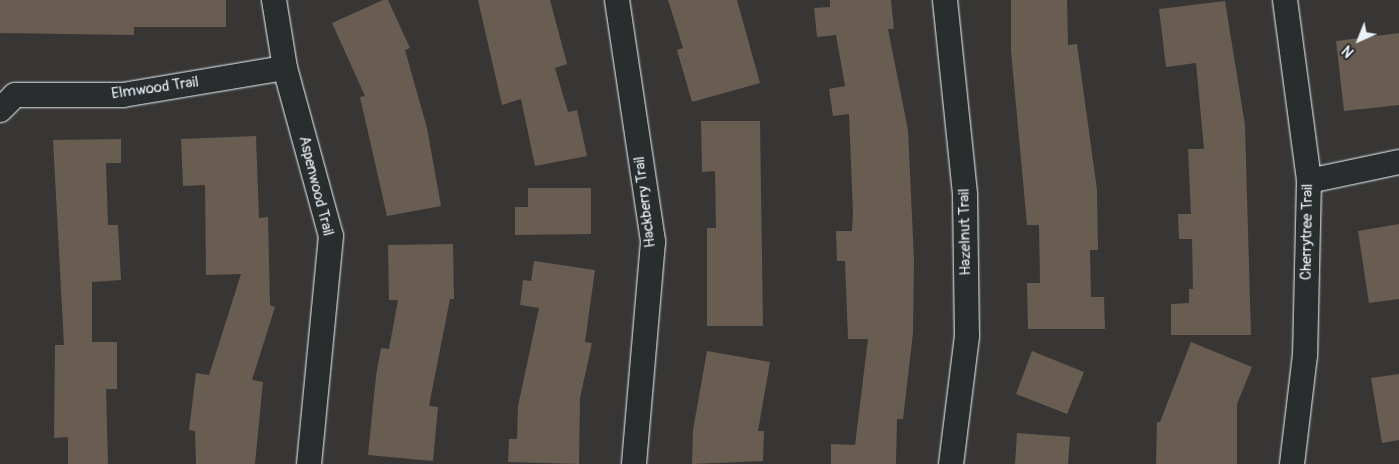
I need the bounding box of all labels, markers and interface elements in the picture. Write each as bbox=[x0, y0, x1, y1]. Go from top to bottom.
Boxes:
north arrow bbox=[1334, 15, 1384, 65]
text: N bbox=[1339, 42, 1358, 61]
street label: Elmwood Trail bbox=[110, 73, 200, 103]
street label: Aspenwood Trail bbox=[295, 134, 337, 238]
street label: Hackberry Trail bbox=[630, 155, 660, 249]
street label: Cherrytree Trail bbox=[1297, 184, 1317, 280]
street label: Hazelnut Trail bbox=[955, 188, 975, 276]

